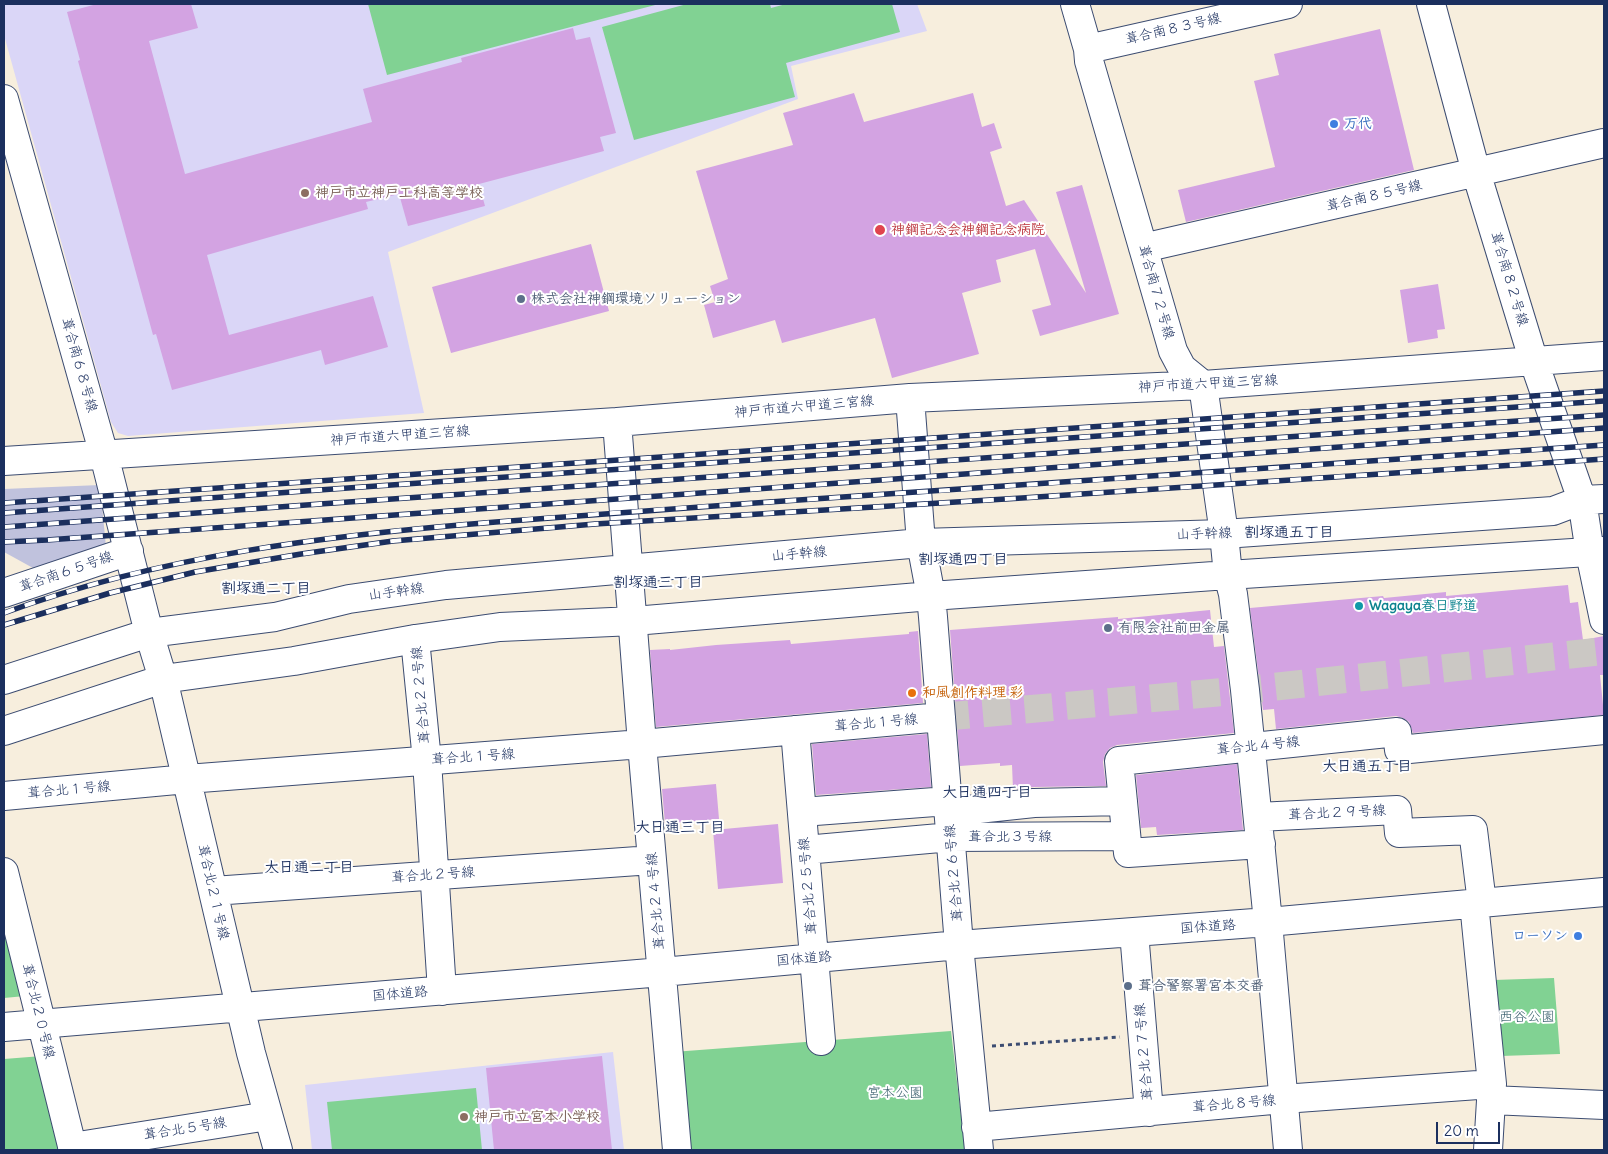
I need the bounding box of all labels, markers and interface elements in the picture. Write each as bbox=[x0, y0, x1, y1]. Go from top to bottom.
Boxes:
street label: 葺合南８３号線 bbox=[1123, 10, 1223, 48]
place label: 万代 bbox=[1344, 116, 1372, 132]
marker: 万代 bbox=[1328, 118, 1340, 130]
street label: 葺合南８５号線 bbox=[1324, 177, 1424, 215]
place label: 神戸市立神戸工科高等学校 bbox=[315, 185, 483, 201]
marker: 神戸市立神戸工科高等学校 bbox=[299, 187, 311, 199]
place label: 神鋼記念会神鋼記念病院 bbox=[891, 222, 1045, 238]
marker: 神鋼記念会神鋼記念病院 bbox=[873, 223, 887, 237]
street label: 葺合南８２号線 bbox=[1487, 230, 1531, 328]
street label: 葺合南７２号線 bbox=[1134, 243, 1178, 341]
place label: 株式会社神鋼環境ソリューション bbox=[531, 291, 741, 307]
marker: 株式会社神鋼環境ソリューション bbox=[515, 293, 527, 305]
street label: 葺合南６８号線 bbox=[57, 316, 101, 414]
street label: 神戸市道六甲道三宮線 bbox=[1138, 372, 1278, 396]
street label: 神戸市道六甲道三宮線 bbox=[734, 393, 874, 421]
street label: 神戸市道六甲道三宮線 bbox=[330, 423, 470, 449]
district label: 割塚通五丁目 bbox=[1244, 524, 1334, 542]
street label: 山手幹線 bbox=[1176, 525, 1232, 543]
street label: 山手幹線 bbox=[770, 543, 828, 565]
street label: 葺合南６５号線 bbox=[17, 548, 115, 596]
district label: 割塚通四丁目 bbox=[918, 551, 1008, 569]
district label: 割塚通三丁目 bbox=[613, 574, 703, 592]
district label: 割塚通二丁目 bbox=[221, 580, 311, 598]
street label: 山手幹線 bbox=[367, 580, 425, 604]
place label: Wagaya春日野道 bbox=[1369, 598, 1477, 614]
marker: Wagaya春日野道 bbox=[1353, 600, 1365, 612]
place label: 有限会社前田金属 bbox=[1118, 620, 1230, 636]
marker: 有限会社前田金属 bbox=[1102, 622, 1114, 634]
street label: 葺合北２２号線 bbox=[408, 645, 434, 745]
place label: 和風創作料理 彩 bbox=[922, 685, 1023, 701]
marker: 和風創作料理 彩 bbox=[906, 687, 918, 699]
street label: 葺合北１号線 bbox=[833, 711, 919, 735]
street label: 葺合北４号線 bbox=[1215, 733, 1301, 759]
street label: 葺合北１号線 bbox=[431, 746, 515, 768]
district label: 大日通五丁目 bbox=[1322, 758, 1412, 776]
street label: 葺合北１号線 bbox=[26, 778, 112, 802]
district label: 大日通四丁目 bbox=[942, 784, 1032, 802]
street label: 葺合北２９号線 bbox=[1288, 802, 1386, 824]
district label: 大日通三丁目 bbox=[635, 819, 725, 837]
street label: 葺合北２６号線 bbox=[941, 823, 967, 923]
street label: 葺合北３号線 bbox=[968, 829, 1052, 845]
street label: 葺合北２５号線 bbox=[795, 836, 821, 936]
street label: 葺合北２１号線 bbox=[194, 842, 232, 942]
street label: 葺合北２４号線 bbox=[643, 851, 669, 951]
district label: 大日通二丁目 bbox=[264, 859, 354, 877]
street label: 葺合北２号線 bbox=[391, 864, 475, 886]
street label: 国体道路 bbox=[1179, 917, 1237, 937]
place label: ローソン bbox=[1512, 928, 1568, 944]
marker: ローソン bbox=[1572, 930, 1584, 942]
street label: 国体道路 bbox=[775, 948, 833, 970]
street label: 葺合北２０号線 bbox=[18, 961, 58, 1061]
place label: 葺合警察署宮本交番 bbox=[1138, 978, 1264, 994]
marker: 葺合警察署宮本交番 bbox=[1122, 980, 1134, 992]
street label: 国体道路 bbox=[371, 983, 429, 1005]
street label: 葺合北２７号線 bbox=[1131, 1002, 1157, 1102]
park label: 西谷公園 bbox=[1499, 1009, 1555, 1025]
park label: 宮本公園 bbox=[867, 1085, 923, 1101]
street label: 葺合北８号線 bbox=[1191, 1092, 1277, 1116]
place label: 神戸市立宮本小学校 bbox=[474, 1109, 600, 1125]
marker: 神戸市立宮本小学校 bbox=[458, 1111, 470, 1123]
scale bar bbox=[1438, 1112, 1502, 1144]
street label: 葺合北５号線 bbox=[142, 1114, 228, 1144]
text: 20 m bbox=[1444, 1121, 1479, 1140]

